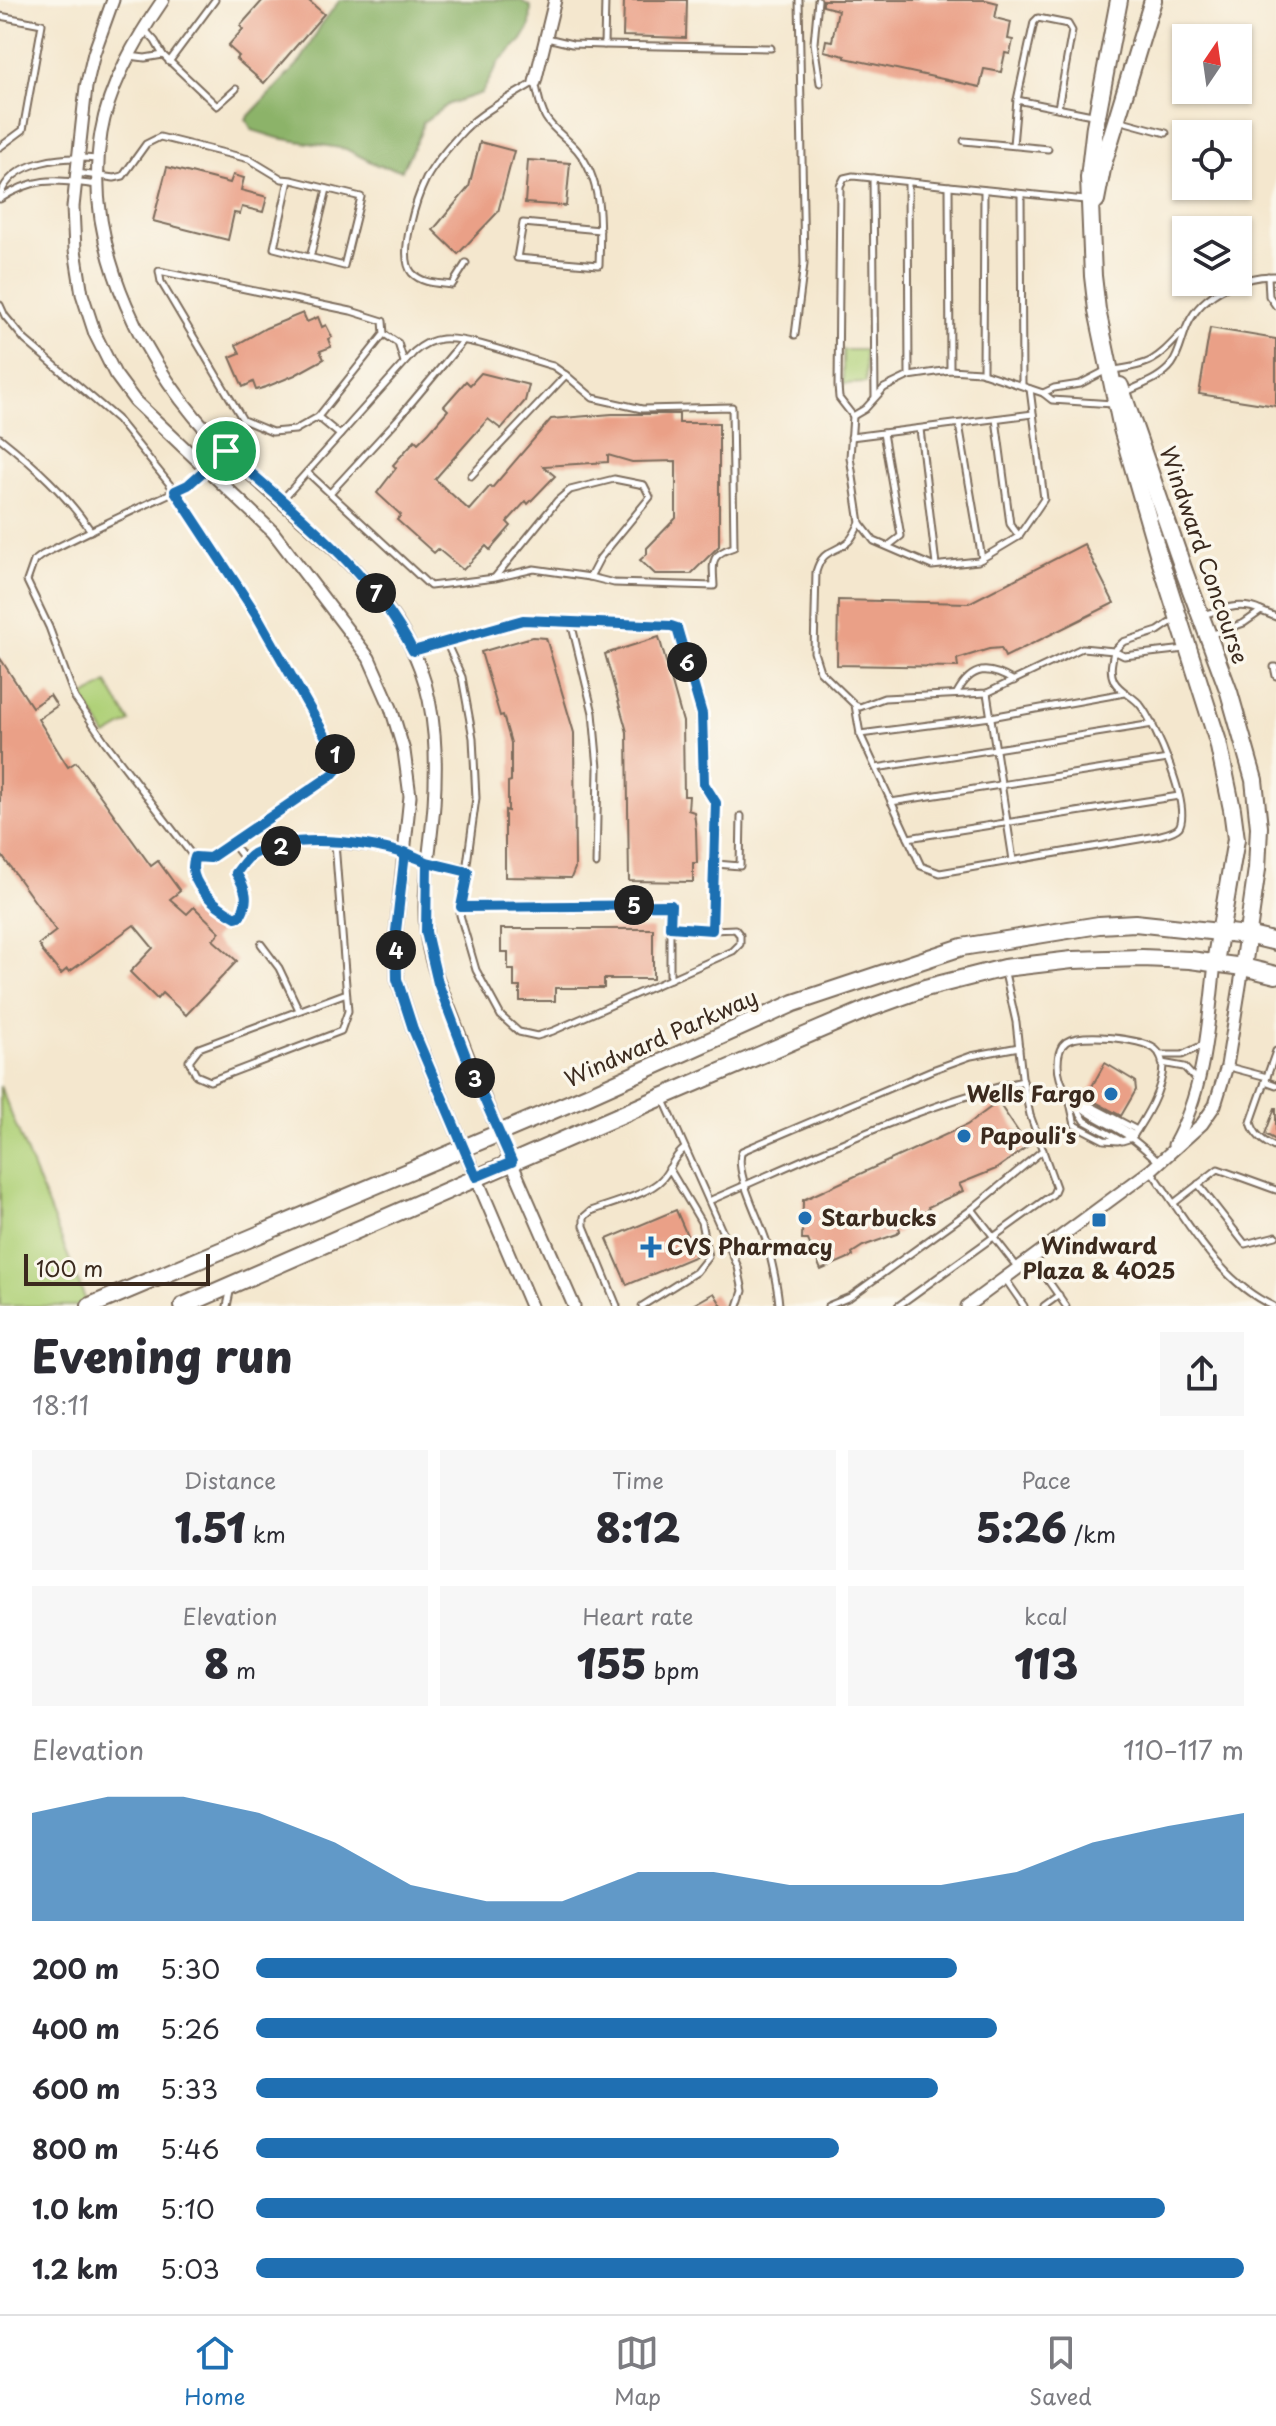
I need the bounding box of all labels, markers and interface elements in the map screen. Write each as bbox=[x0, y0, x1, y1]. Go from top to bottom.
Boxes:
north arrow bbox=[1172, 24, 1252, 104]
map controls bbox=[1172, 24, 1252, 296]
button: locate bbox=[1172, 120, 1252, 200]
button: layers bbox=[1172, 216, 1252, 296]
pin bbox=[192, 417, 260, 485]
icon: arrive bbox=[204, 429, 248, 473]
street label: Windward Concourse bbox=[1153, 441, 1258, 668]
pin: 7 bbox=[356, 573, 396, 613]
text: 7 bbox=[370, 576, 382, 609]
pin: 6 bbox=[667, 642, 707, 682]
text: 6 bbox=[679, 645, 695, 678]
pin: 1 bbox=[315, 734, 355, 774]
text: 1 bbox=[330, 737, 340, 770]
pin: 2 bbox=[261, 826, 301, 866]
text: 2 bbox=[273, 829, 289, 862]
pin: 5 bbox=[614, 885, 654, 925]
text: 5 bbox=[627, 888, 641, 921]
pin: 4 bbox=[376, 930, 416, 970]
text: 4 bbox=[389, 933, 403, 966]
street label: Windward Parkway bbox=[559, 979, 762, 1094]
pin: 3 bbox=[455, 1058, 495, 1098]
text: 3 bbox=[468, 1061, 482, 1094]
place label: Wells Fargo bbox=[967, 1076, 1095, 1109]
marker: Wells Fargo bbox=[1102, 1085, 1120, 1103]
place label: Papouli's bbox=[980, 1118, 1076, 1151]
marker: Papouli's bbox=[955, 1127, 973, 1145]
place label: Starbucks bbox=[821, 1200, 937, 1233]
marker: Starbucks bbox=[796, 1209, 814, 1227]
marker: Windward Plaza & 4025 bbox=[1090, 1211, 1108, 1229]
place label: Windward Plaza & 4025 bbox=[1023, 1228, 1175, 1286]
place label: CVS Pharmacy bbox=[667, 1229, 833, 1262]
marker: CVS Pharmacy bbox=[642, 1238, 660, 1256]
scale bar bbox=[24, 1250, 210, 1286]
text: 100 m bbox=[36, 1251, 103, 1284]
text: Evening run bbox=[32, 1322, 293, 1388]
button: share bbox=[1160, 1332, 1244, 1416]
text: 18:11 bbox=[32, 1385, 89, 1424]
text: Distance bbox=[184, 1463, 276, 1496]
text: Time bbox=[612, 1463, 664, 1496]
text: Pace bbox=[1021, 1463, 1071, 1496]
text: 1.51 bbox=[174, 1496, 246, 1557]
text: 8:12 bbox=[596, 1496, 680, 1557]
text: 5:26 bbox=[976, 1496, 1067, 1557]
text: km bbox=[246, 1517, 286, 1550]
text: /km bbox=[1067, 1517, 1116, 1550]
text: Elevation bbox=[183, 1599, 277, 1632]
text: Heart rate bbox=[582, 1599, 694, 1632]
text: kcal bbox=[1024, 1599, 1068, 1632]
text: 8 bbox=[204, 1632, 229, 1693]
text: 155 bbox=[577, 1632, 647, 1693]
text: 113 bbox=[1014, 1632, 1078, 1693]
text: m bbox=[229, 1653, 256, 1686]
text: bpm bbox=[647, 1653, 699, 1686]
text: Elevation bbox=[32, 1730, 144, 1769]
text: 110–117 m bbox=[1123, 1730, 1244, 1769]
text: 200 m bbox=[32, 1949, 119, 1988]
text: 5:30 bbox=[160, 1949, 220, 1988]
text: 400 m bbox=[32, 2009, 120, 2048]
text: 5:26 bbox=[160, 2009, 220, 2048]
text: 600 m bbox=[32, 2069, 120, 2108]
text: 5:33 bbox=[160, 2069, 218, 2108]
text: 800 m bbox=[32, 2129, 119, 2168]
text: 5:46 bbox=[160, 2129, 220, 2168]
text: 1.0 km bbox=[32, 2189, 119, 2228]
text: 5:10 bbox=[160, 2189, 215, 2228]
text: 1.2 km bbox=[32, 2249, 118, 2288]
text: 5:03 bbox=[160, 2249, 220, 2288]
tab: Home bbox=[184, 2331, 245, 2412]
tab: Map bbox=[614, 2331, 661, 2412]
tab: Saved bbox=[1029, 2331, 1092, 2412]

